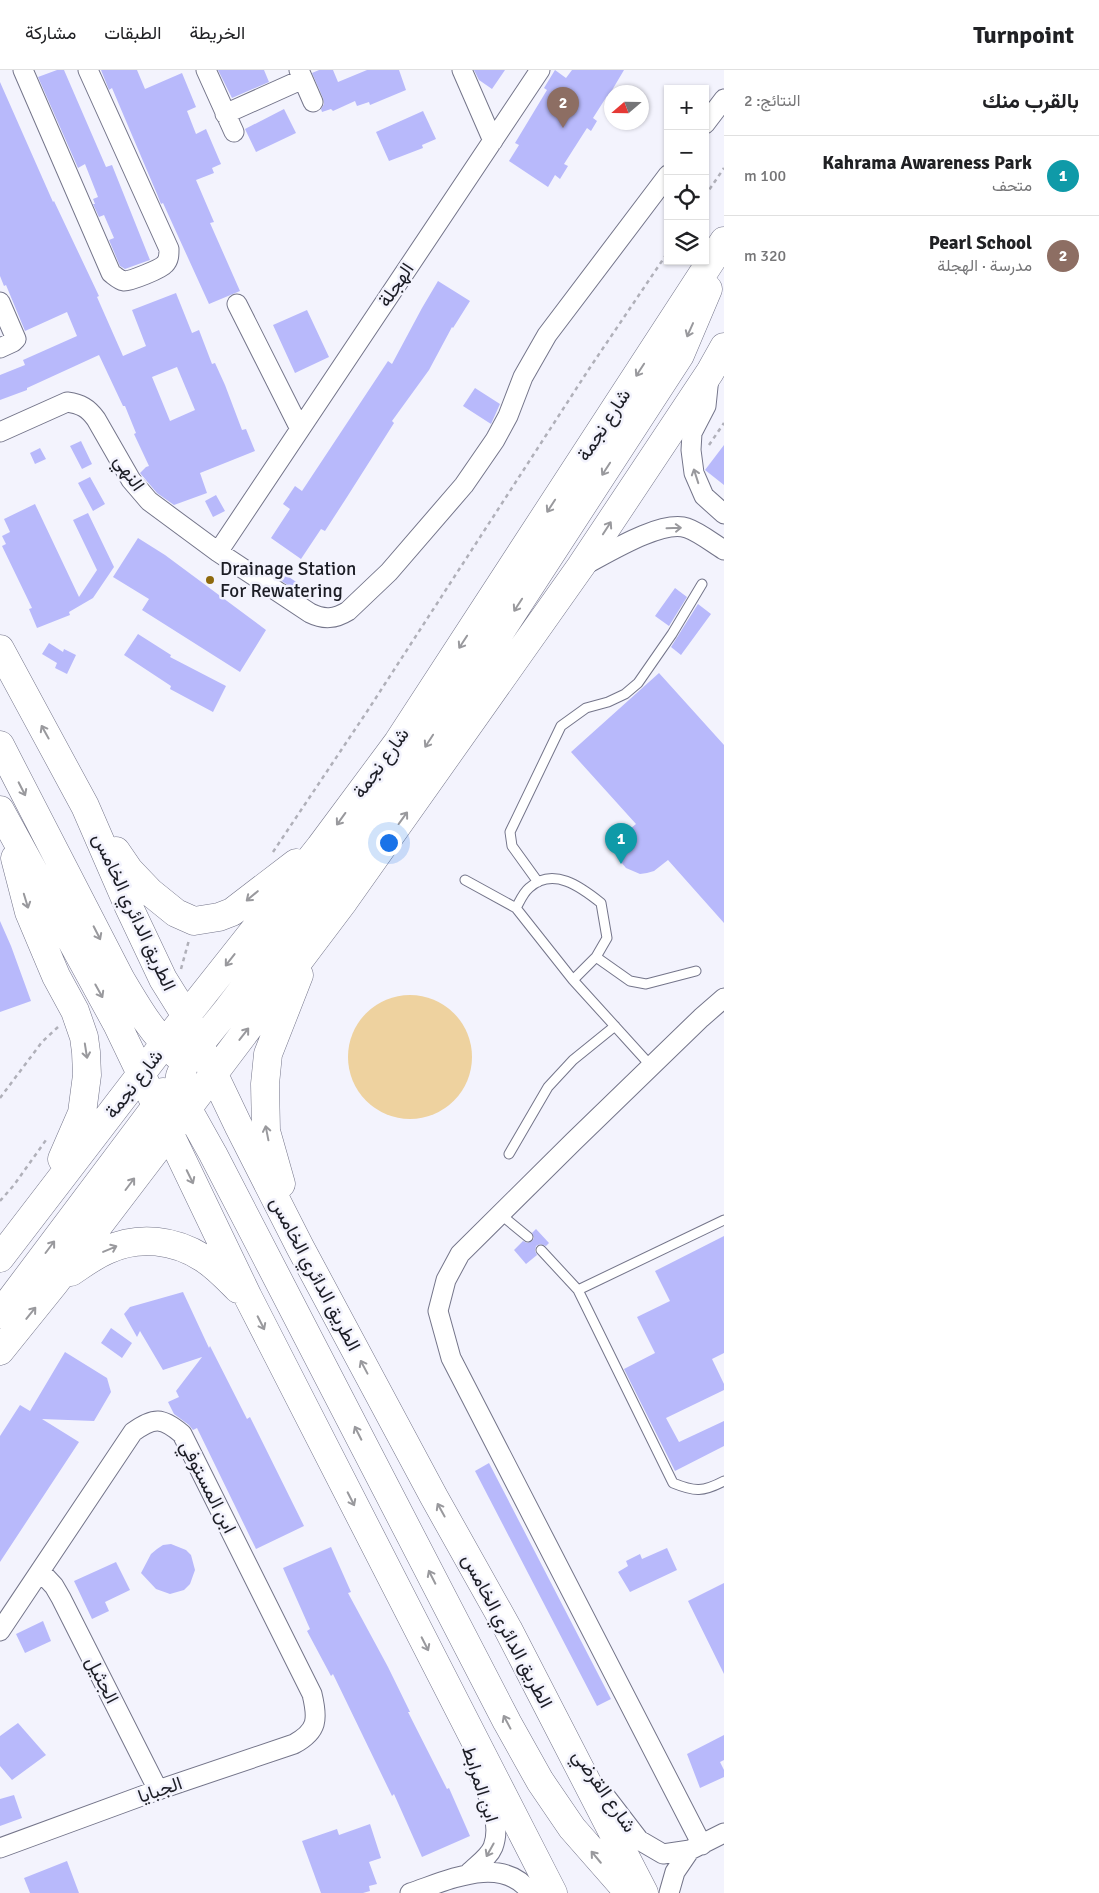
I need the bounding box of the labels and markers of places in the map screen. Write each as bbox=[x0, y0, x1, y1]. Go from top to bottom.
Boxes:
pin: 2 bbox=[547, 87, 579, 128]
place label: Drainage Station For Rewatering bbox=[220, 557, 356, 603]
marker: Drainage Station For Rewatering bbox=[204, 574, 216, 586]
pin: 1 bbox=[605, 823, 637, 864]

